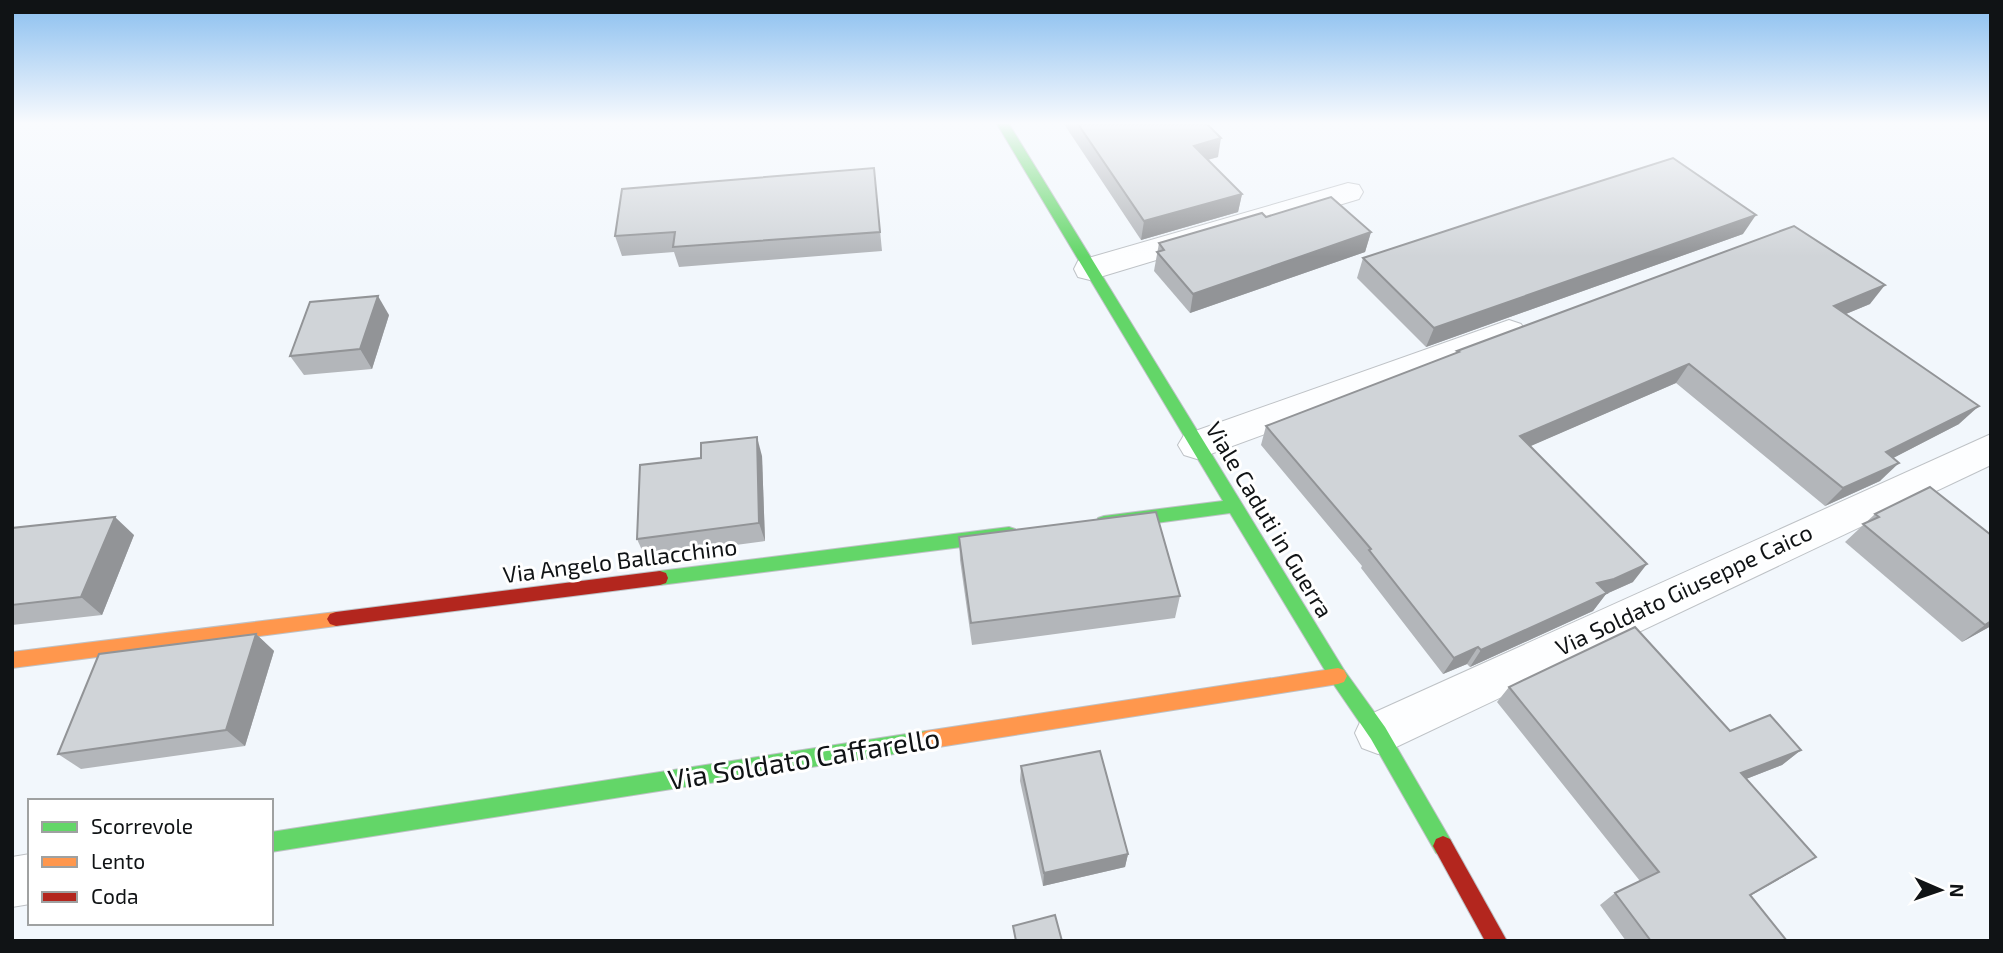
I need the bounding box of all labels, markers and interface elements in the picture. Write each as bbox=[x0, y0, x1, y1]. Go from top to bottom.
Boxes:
street label: Viale Caduti in Guerra bbox=[1200, 417, 1339, 622]
street label: Via Soldato Giuseppe Caico bbox=[1551, 517, 1816, 661]
street label: Via Angelo Ballacchino bbox=[501, 532, 739, 588]
street label: Via Soldato Caffarello bbox=[665, 720, 942, 796]
legend bbox=[28, 799, 273, 925]
text: Scorrevole bbox=[91, 813, 193, 838]
text: Lento bbox=[91, 848, 145, 873]
north arrow bbox=[1905, 855, 1975, 925]
text: Coda bbox=[91, 883, 138, 908]
text: N bbox=[1946, 883, 1969, 898]

